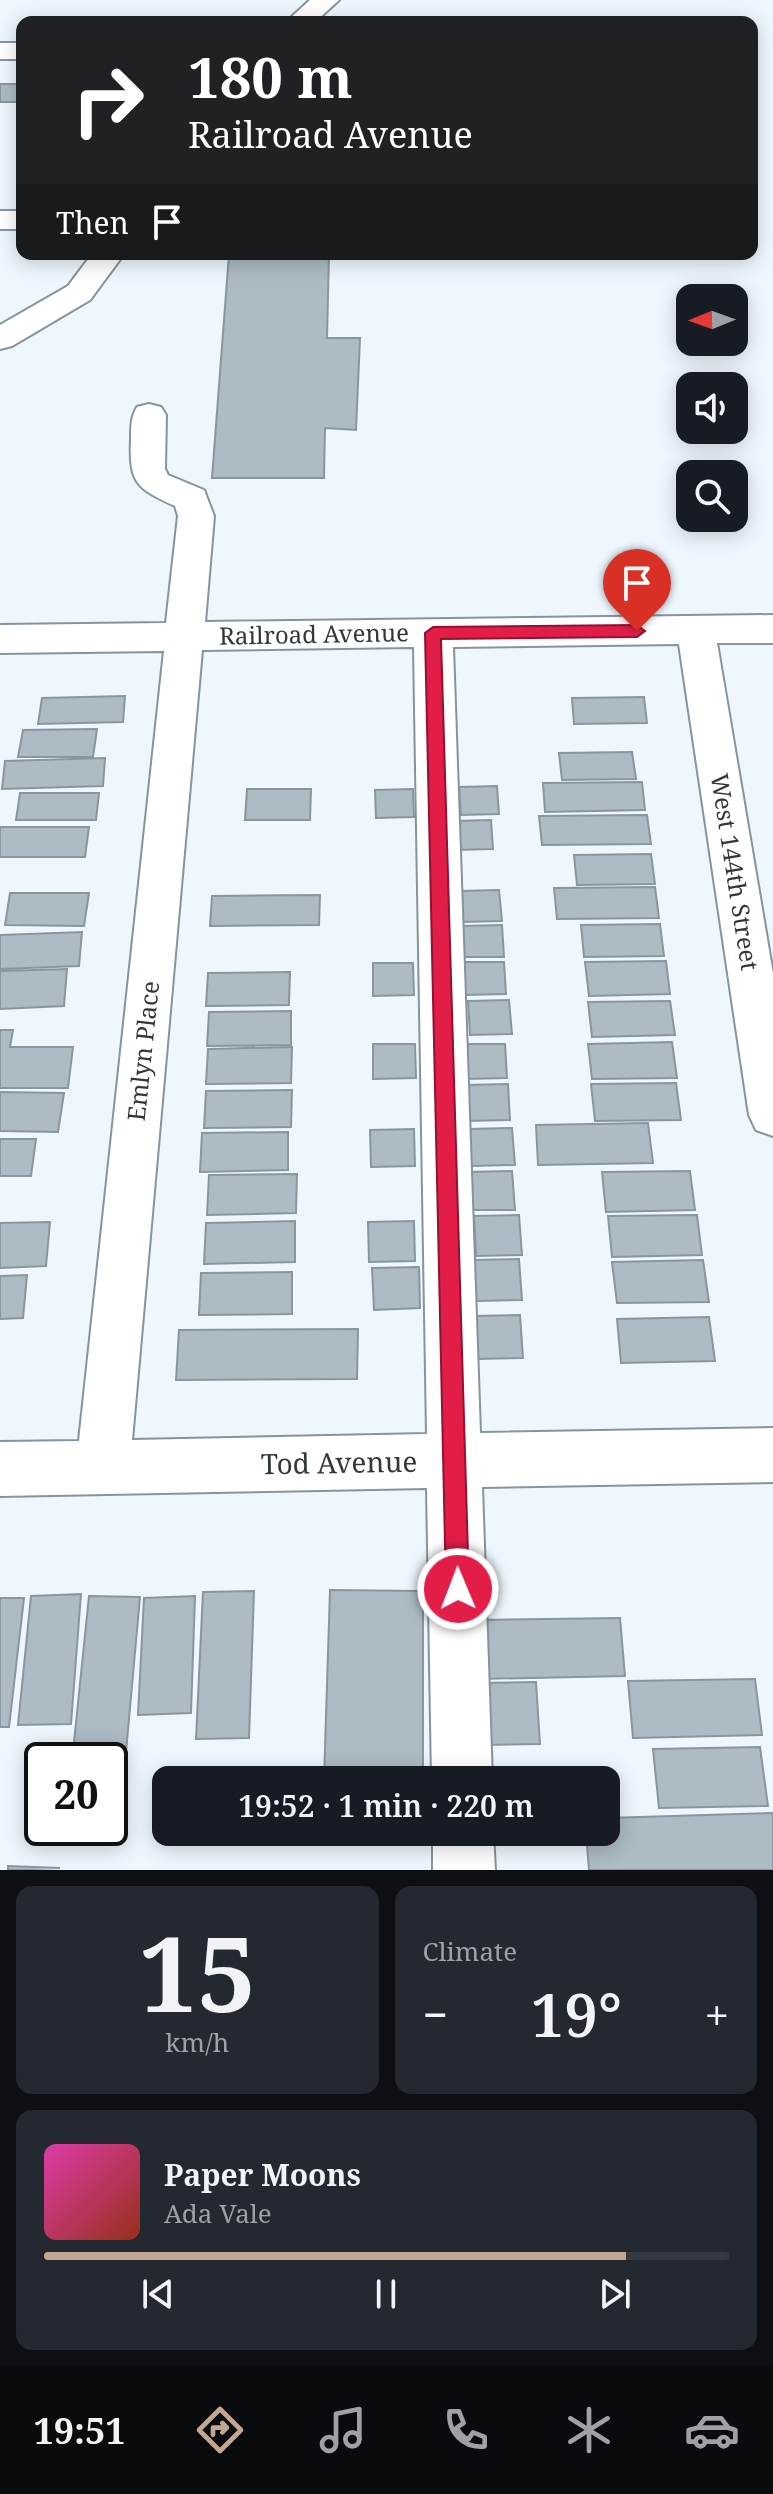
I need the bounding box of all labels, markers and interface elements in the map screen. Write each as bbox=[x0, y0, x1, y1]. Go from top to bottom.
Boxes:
text: 180 m bbox=[188, 38, 353, 114]
icon: right bbox=[56, 48, 160, 152]
text: Railroad Avenue bbox=[188, 110, 473, 159]
icon: arrive bbox=[145, 200, 189, 244]
text: Then bbox=[56, 202, 129, 243]
north arrow bbox=[676, 284, 748, 356]
map controls bbox=[676, 284, 748, 532]
button: sound bbox=[676, 372, 748, 444]
button: search bbox=[676, 460, 748, 532]
pin bbox=[603, 549, 671, 631]
icon: arrive bbox=[615, 561, 659, 605]
street label: Railroad Avenue bbox=[219, 615, 409, 652]
street label: West 144th Street bbox=[704, 771, 767, 973]
street label: Emlyn Place bbox=[119, 979, 166, 1122]
street label: Tod Avenue bbox=[260, 1442, 418, 1482]
position arrow bbox=[416, 1547, 500, 1631]
speed limit sign: 20 bbox=[24, 1742, 128, 1846]
text: 19:52 · 1 min · 220 m bbox=[238, 1785, 534, 1826]
text: 15 bbox=[138, 1901, 256, 2042]
text: Climate bbox=[423, 1933, 517, 1969]
text: 19° bbox=[530, 1973, 622, 2055]
text: − bbox=[423, 1984, 448, 2044]
text: + bbox=[704, 1984, 729, 2044]
text: km/h bbox=[165, 2024, 229, 2060]
text: Paper Moons bbox=[164, 2154, 361, 2195]
text: Ada Vale bbox=[164, 2195, 272, 2231]
icon: previous bbox=[136, 2272, 180, 2316]
icon: pause bbox=[364, 2272, 408, 2316]
icon: next bbox=[593, 2272, 637, 2316]
icon: directions bbox=[192, 2402, 248, 2458]
icon: music bbox=[315, 2402, 371, 2458]
icon: phone bbox=[438, 2402, 494, 2458]
icon: climate bbox=[561, 2402, 617, 2458]
icon: car bbox=[684, 2402, 740, 2458]
text: 19:51 bbox=[33, 2406, 126, 2455]

